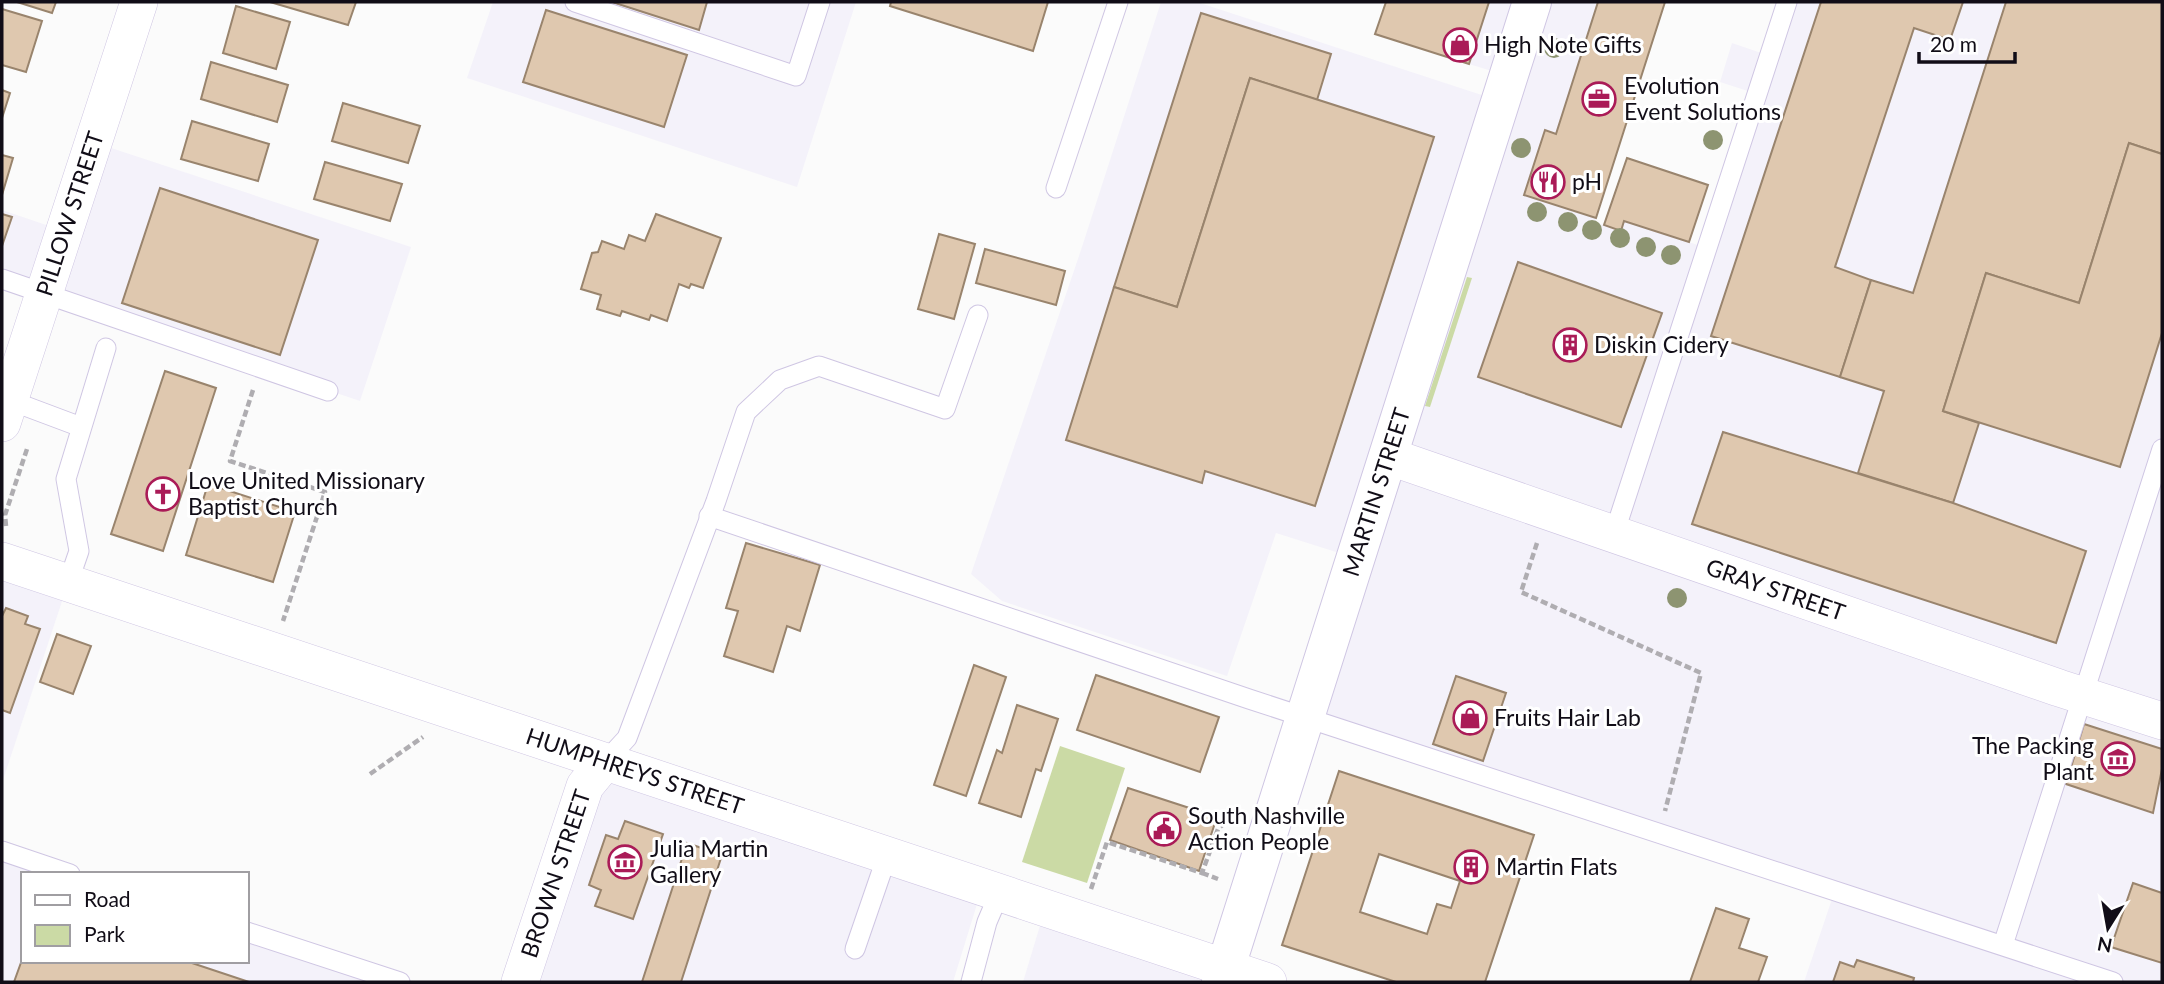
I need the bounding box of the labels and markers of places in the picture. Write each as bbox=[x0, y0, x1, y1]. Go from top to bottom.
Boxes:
shop icon: High Note Gifts bbox=[1441, 26, 1479, 64]
place label: High Note Gifts bbox=[1484, 30, 1642, 58]
place label: Evolution Event Solutions bbox=[1624, 71, 1781, 125]
office icon: Evolution Event Solutions bbox=[1580, 80, 1618, 118]
restaurant icon: pH bbox=[1529, 163, 1567, 201]
place label: pH bbox=[1572, 167, 1602, 195]
building icon: Diskin Cidery bbox=[1551, 326, 1589, 364]
place label: Diskin Cidery bbox=[1594, 330, 1729, 358]
place label: Love United Missionary Baptist Church bbox=[188, 466, 425, 520]
church icon: Love United Missionary Baptist Church bbox=[144, 475, 182, 513]
shop icon: Fruits Hair Lab bbox=[1451, 699, 1489, 737]
place label: Fruits Hair Lab bbox=[1494, 703, 1641, 731]
place label: The Packing Plant bbox=[1972, 731, 2095, 785]
museum icon: The Packing Plant bbox=[2099, 740, 2137, 778]
place label: South Nashville Action People bbox=[1188, 801, 1345, 855]
public building icon: South Nashville Action People bbox=[1145, 810, 1183, 848]
place label: Julia Martin Gallery bbox=[650, 834, 768, 888]
museum icon: Julia Martin Gallery bbox=[606, 843, 644, 881]
building icon: Martin Flats bbox=[1452, 848, 1490, 886]
place label: Martin Flats bbox=[1496, 852, 1617, 880]

